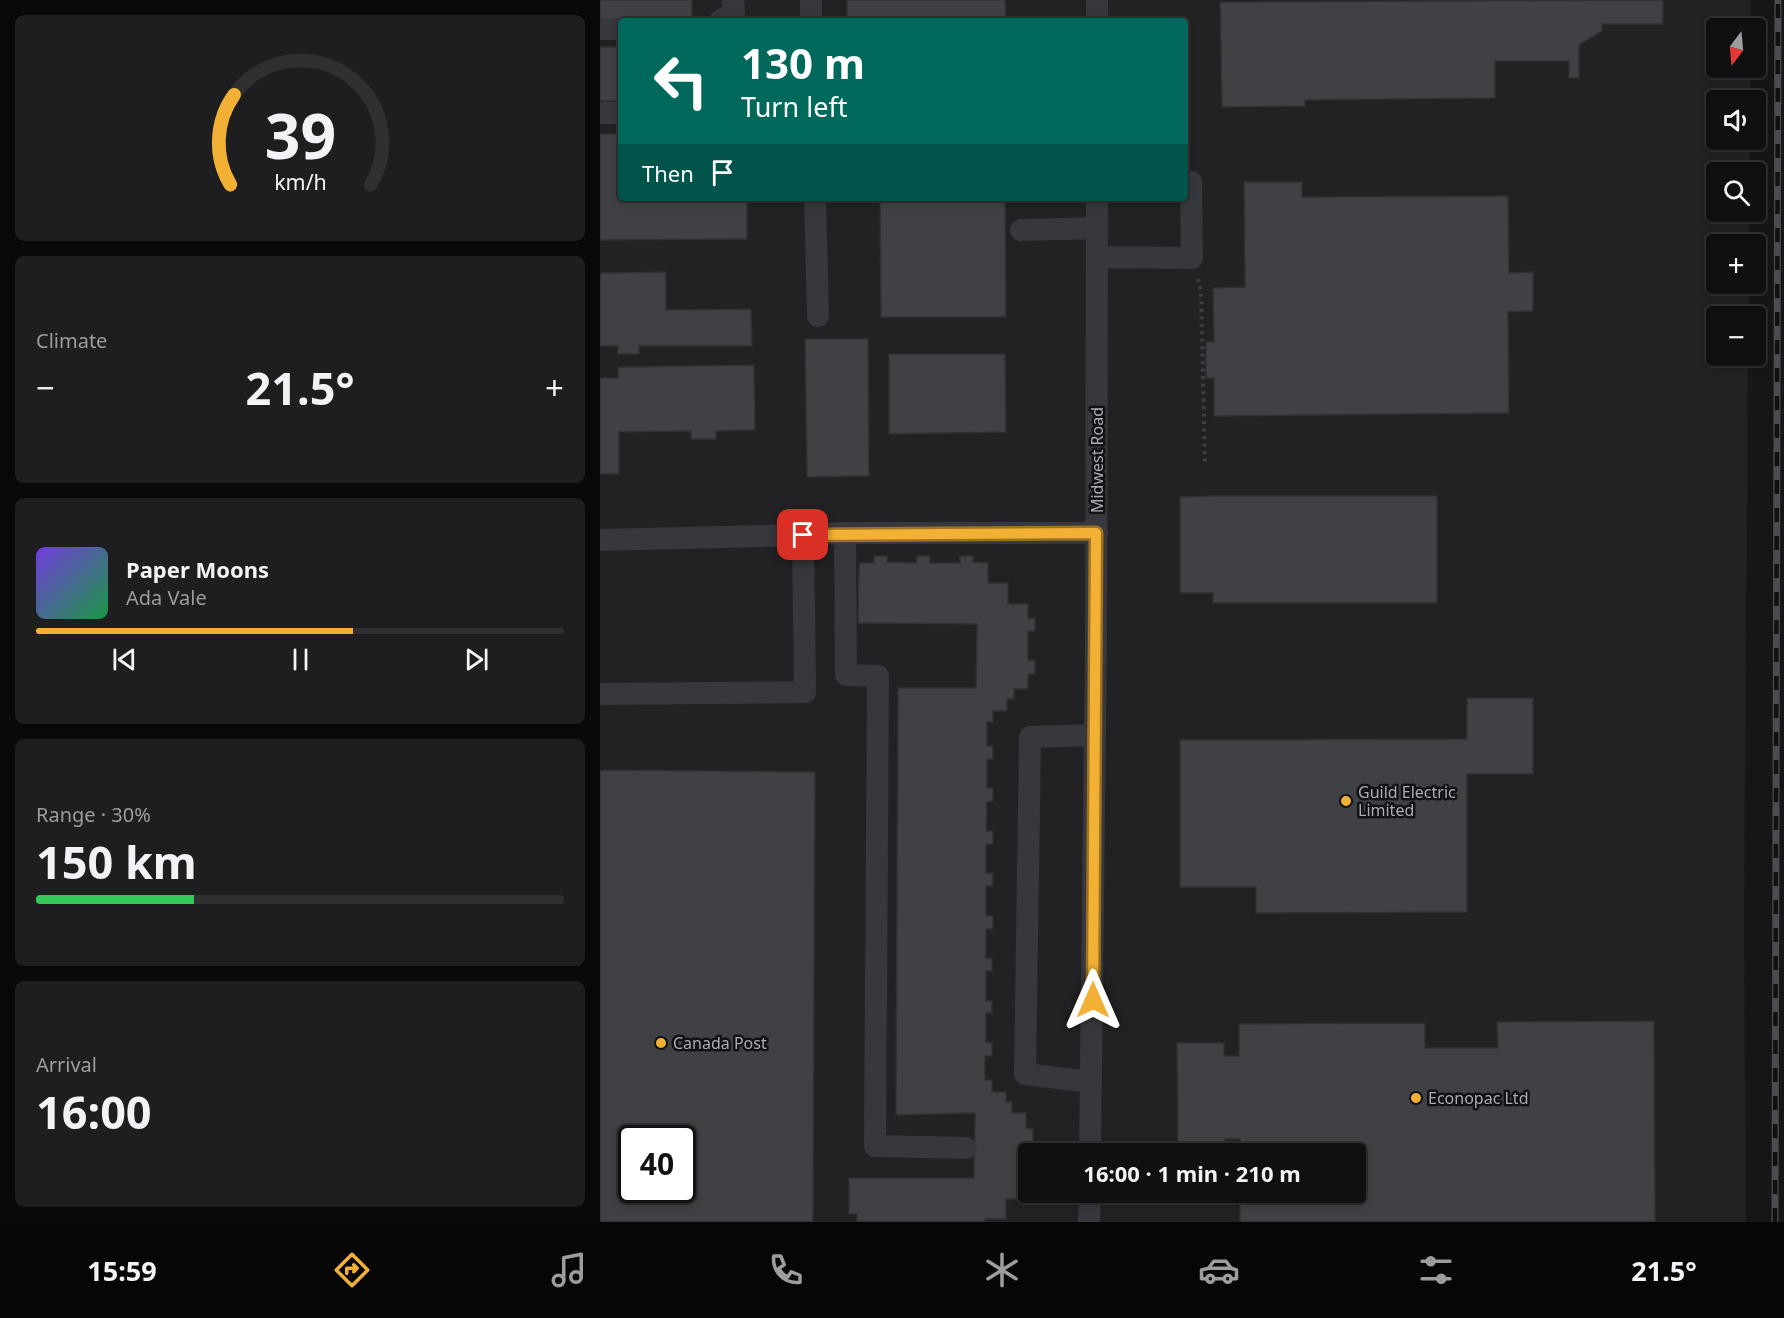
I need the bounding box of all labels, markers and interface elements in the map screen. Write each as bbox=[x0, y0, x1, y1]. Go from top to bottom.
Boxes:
north arrow bbox=[1706, 18, 1766, 78]
map controls bbox=[1706, 18, 1766, 366]
text: 130 m bbox=[741, 34, 865, 91]
icon: left bbox=[642, 42, 720, 120]
text: Turn left bbox=[741, 88, 847, 125]
button: sound bbox=[1706, 90, 1766, 150]
text: 39 bbox=[264, 92, 336, 177]
icon: arrive bbox=[706, 156, 739, 189]
text: Then bbox=[642, 158, 694, 188]
button: search bbox=[1706, 162, 1766, 222]
text: km/h bbox=[274, 168, 326, 197]
button: + bbox=[1706, 234, 1766, 294]
button: − bbox=[1706, 306, 1766, 366]
text: Climate bbox=[36, 327, 107, 354]
text: 21.5° bbox=[246, 357, 354, 418]
text: − bbox=[36, 365, 55, 410]
text: + bbox=[545, 365, 564, 410]
street label: Midwest Road bbox=[1086, 407, 1108, 513]
pin bbox=[777, 509, 828, 560]
icon: arrive bbox=[786, 518, 819, 551]
text: Paper Moons bbox=[126, 554, 269, 584]
text: Ada Vale bbox=[126, 584, 207, 611]
icon: previous bbox=[108, 643, 141, 676]
icon: pause bbox=[284, 643, 317, 676]
icon: next bbox=[460, 643, 493, 676]
place label: Guild Electric Limited bbox=[1358, 781, 1456, 821]
marker: Guild Electric Limited bbox=[1339, 794, 1353, 808]
text: Range · 30% bbox=[36, 801, 151, 828]
text: 150 km bbox=[36, 831, 197, 892]
position arrow bbox=[1061, 968, 1125, 1032]
place label: Canada Post bbox=[673, 1032, 767, 1054]
marker: Canada Post bbox=[654, 1036, 668, 1050]
text: Arrival bbox=[36, 1051, 97, 1078]
text: 16:00 bbox=[36, 1081, 152, 1142]
place label: Econopac Ltd bbox=[1428, 1087, 1528, 1109]
marker: Econopac Ltd bbox=[1409, 1091, 1423, 1105]
speed limit sign: 40 bbox=[618, 1125, 696, 1203]
text: 16:00 · 1 min · 210 m bbox=[1083, 1158, 1301, 1188]
icon: directions bbox=[331, 1249, 373, 1291]
icon: music bbox=[548, 1249, 590, 1291]
icon: phone bbox=[765, 1249, 807, 1291]
icon: climate bbox=[981, 1249, 1023, 1291]
icon: car bbox=[1198, 1249, 1240, 1291]
icon: filters bbox=[1415, 1249, 1457, 1291]
text: 15:59 bbox=[87, 1252, 157, 1289]
text: 21.5° bbox=[1631, 1252, 1697, 1289]

